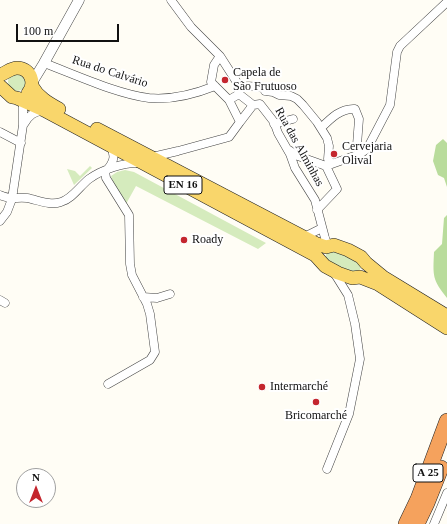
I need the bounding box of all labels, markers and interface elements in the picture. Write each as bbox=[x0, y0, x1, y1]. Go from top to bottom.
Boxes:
scale bar bbox=[18, 16, 121, 42]
text: 100 m bbox=[23, 24, 53, 38]
street label: Rua do Calvário bbox=[70, 53, 150, 91]
place label: Capela de São Frutuoso bbox=[233, 66, 297, 94]
marker: Capela de São Frutuoso bbox=[220, 75, 230, 85]
street label: Rua das Alminhas bbox=[271, 105, 327, 189]
place label: Cervejaria Olival bbox=[342, 140, 392, 168]
marker: Cervejaria Olival bbox=[329, 149, 339, 159]
road number: EN 16 bbox=[164, 176, 202, 194]
place label: Roady bbox=[192, 233, 223, 247]
marker: Roady bbox=[179, 235, 189, 245]
place label: Intermarché bbox=[270, 380, 328, 394]
marker: Intermarché bbox=[257, 382, 267, 392]
marker: Bricomarché bbox=[311, 397, 321, 407]
place label: Bricomarché bbox=[285, 409, 347, 423]
road number: A 25 bbox=[413, 464, 443, 482]
north arrow bbox=[16, 468, 56, 508]
text: N bbox=[32, 471, 40, 483]

